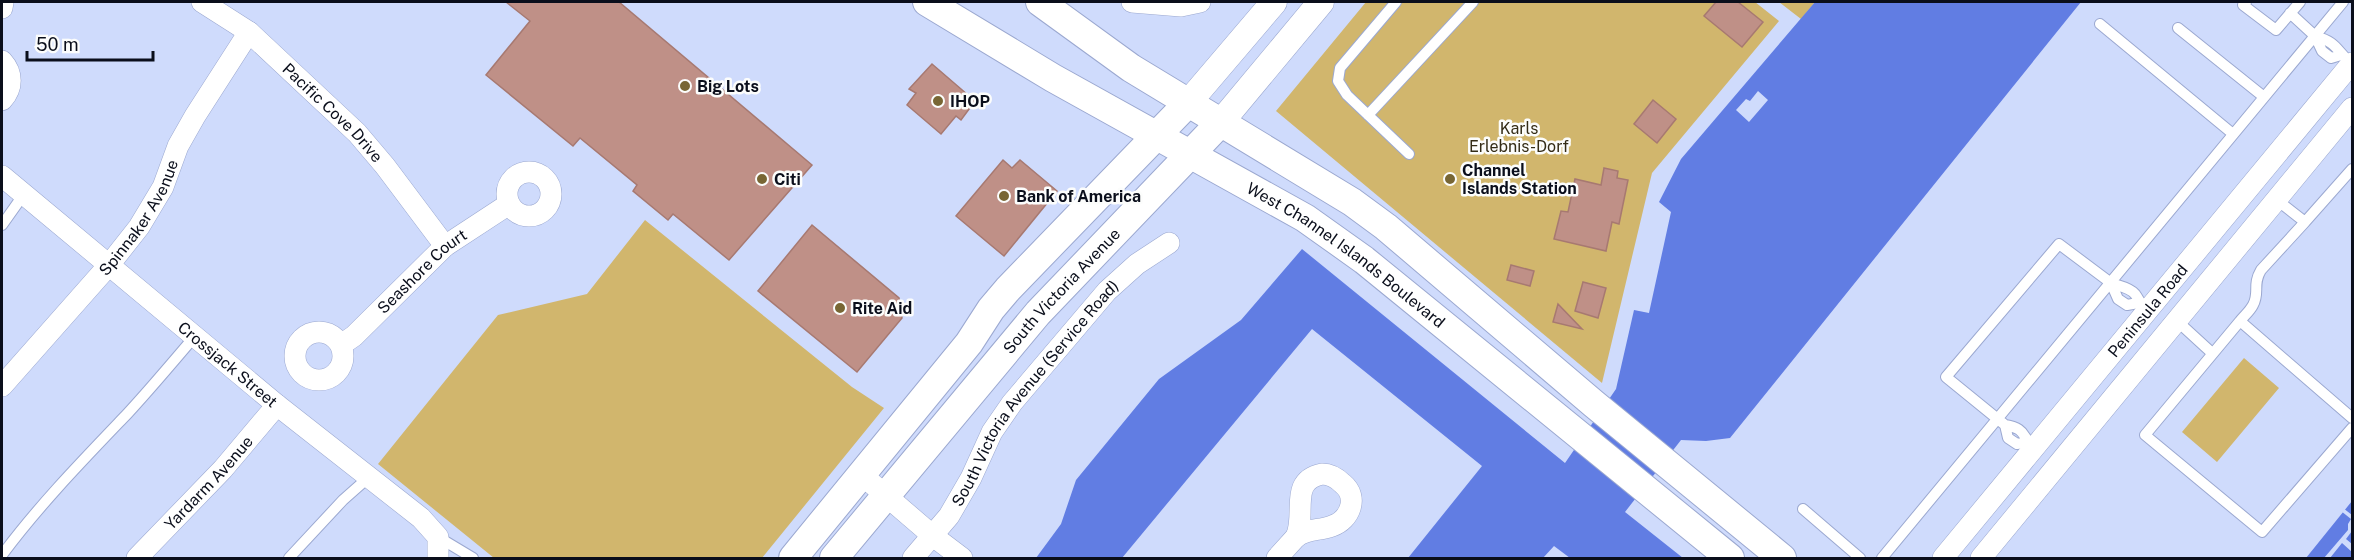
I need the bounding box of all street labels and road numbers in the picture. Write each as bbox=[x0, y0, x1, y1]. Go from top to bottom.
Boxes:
street label: Pacific Cove Drive bbox=[279, 59, 387, 166]
street label: Spinnaker Avenue bbox=[95, 157, 182, 279]
street label: West Channel Islands Boulevard bbox=[1244, 178, 1449, 332]
street label: South Victoria Avenue bbox=[999, 224, 1124, 357]
street label: Seashore Court bbox=[373, 225, 470, 317]
street label: Peninsula Road bbox=[2104, 260, 2191, 361]
street label: South Victoria Avenue (Service Road) bbox=[947, 276, 1122, 510]
street label: Crossjack Street bbox=[174, 317, 282, 411]
street label: Yardarm Avenue bbox=[160, 432, 257, 533]

